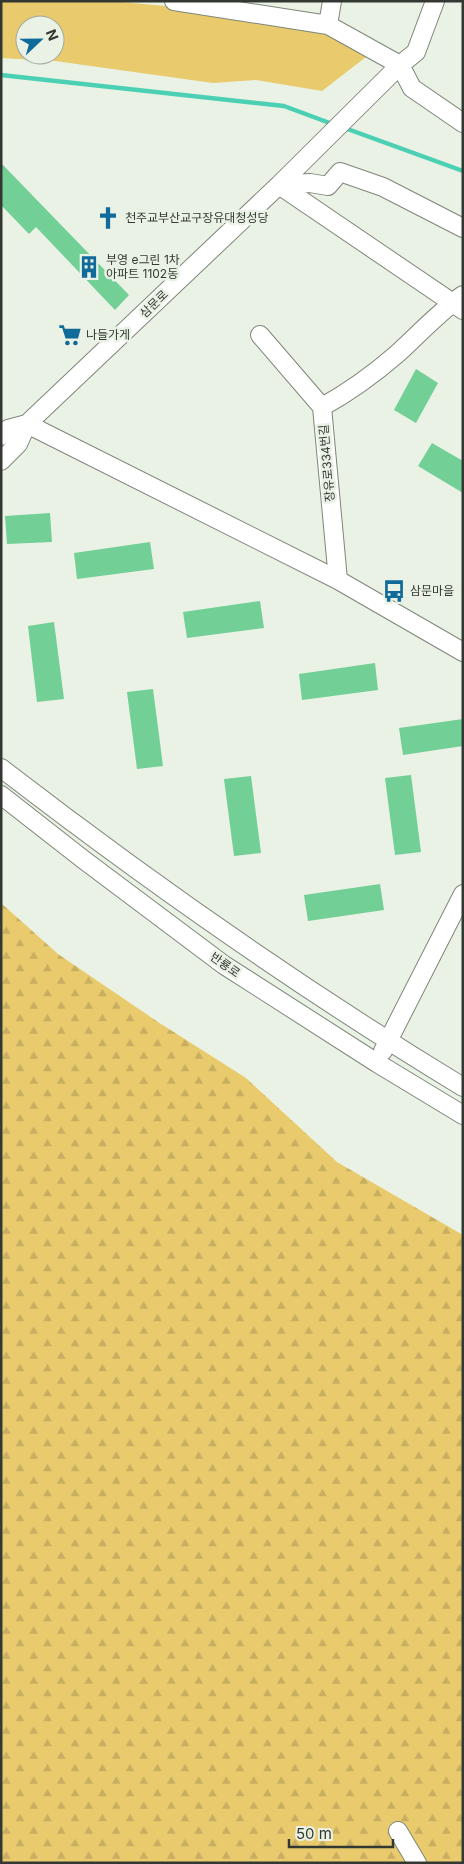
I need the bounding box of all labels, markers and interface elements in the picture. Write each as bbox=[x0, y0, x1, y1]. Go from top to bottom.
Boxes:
north arrow bbox=[15, 15, 65, 65]
text: N bbox=[43, 27, 62, 43]
church icon: 천주교부산교구장유대청성당 bbox=[95, 205, 121, 231]
place label: 천주교부산교구장유대청성당 bbox=[125, 210, 269, 225]
place label: 부영 e그린 1차 아파트 1102동 bbox=[106, 252, 180, 281]
building icon: 부영 e그린 1차 아파트 1102동 bbox=[76, 254, 102, 280]
street label: 삼문로 bbox=[137, 287, 171, 321]
supermarket icon: 나들가게 bbox=[57, 322, 83, 348]
place label: 나들가게 bbox=[86, 327, 130, 342]
street label: 장유로334번길 bbox=[316, 424, 337, 502]
bus stop icon: 삼문마을 bbox=[381, 578, 407, 604]
place label: 삼문마을 bbox=[410, 583, 454, 598]
street label: 반룡로 bbox=[207, 949, 243, 980]
scale bar bbox=[289, 1816, 393, 1848]
text: 50 m bbox=[296, 1824, 332, 1843]

